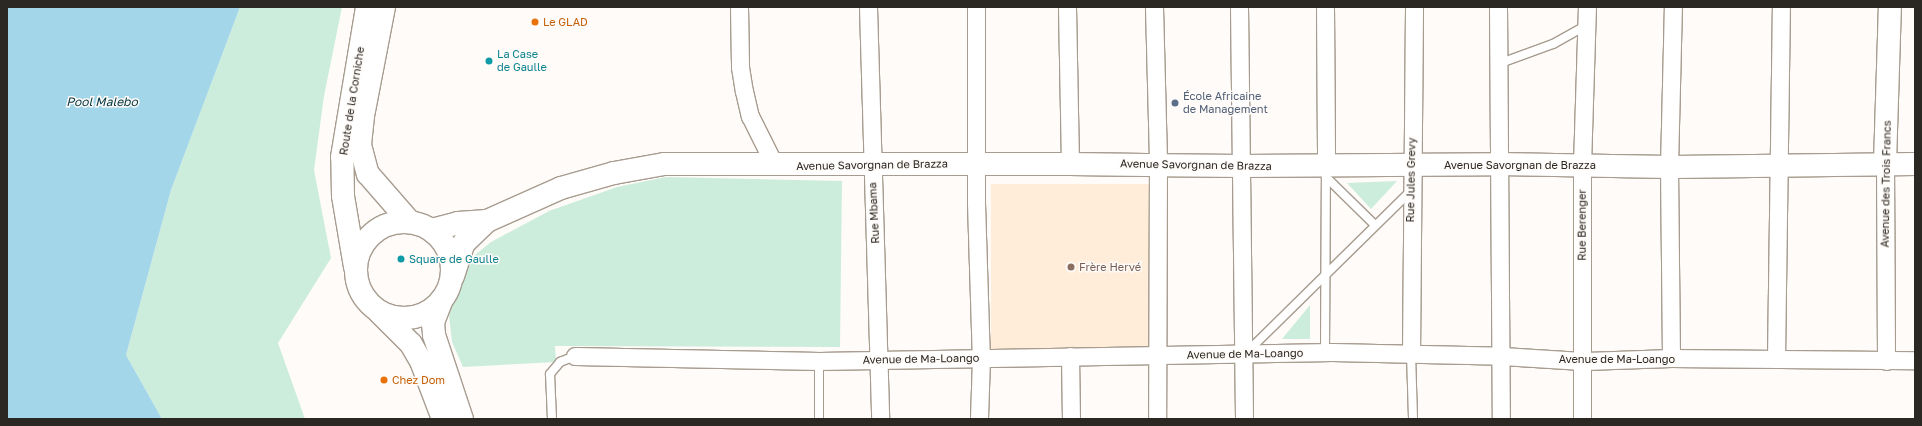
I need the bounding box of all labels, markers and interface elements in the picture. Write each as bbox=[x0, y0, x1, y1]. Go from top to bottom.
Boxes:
place label: Le GLAD bbox=[543, 15, 588, 29]
marker: Le GLAD bbox=[530, 17, 540, 27]
street label: Route de la Corniche bbox=[337, 46, 367, 156]
place label: La Case de Gaulle bbox=[497, 48, 547, 74]
marker: La Case de Gaulle bbox=[484, 56, 494, 66]
place label: École Africaine de Management bbox=[1183, 90, 1268, 116]
water label: Pool Malebo bbox=[66, 95, 138, 109]
marker: École Africaine de Management bbox=[1170, 98, 1180, 108]
street label: Avenue des Trois Francs bbox=[1878, 120, 1894, 248]
street label: Rue Jules Grevy bbox=[1404, 137, 1418, 223]
street label: Avenue Savorgnan de Brazza bbox=[796, 157, 948, 173]
street label: Avenue Savorgnan de Brazza bbox=[1120, 157, 1272, 173]
street label: Avenue Savorgnan de Brazza bbox=[1444, 158, 1596, 172]
street label: Rue Mbama bbox=[866, 182, 882, 244]
street label: Rue Berenger bbox=[1575, 189, 1589, 261]
place label: Square de Gaulle bbox=[409, 252, 499, 266]
marker: Square de Gaulle bbox=[396, 254, 406, 264]
place label: Frère Hervé bbox=[1079, 260, 1141, 274]
marker: Frère Hervé bbox=[1066, 262, 1076, 272]
street label: Avenue de Ma-Loango bbox=[1187, 346, 1303, 362]
street label: Avenue de Ma-Loango bbox=[863, 351, 979, 367]
street label: Avenue de Ma-Loango bbox=[1559, 352, 1675, 366]
place label: Chez Dom bbox=[392, 373, 445, 387]
marker: Chez Dom bbox=[379, 375, 389, 385]

